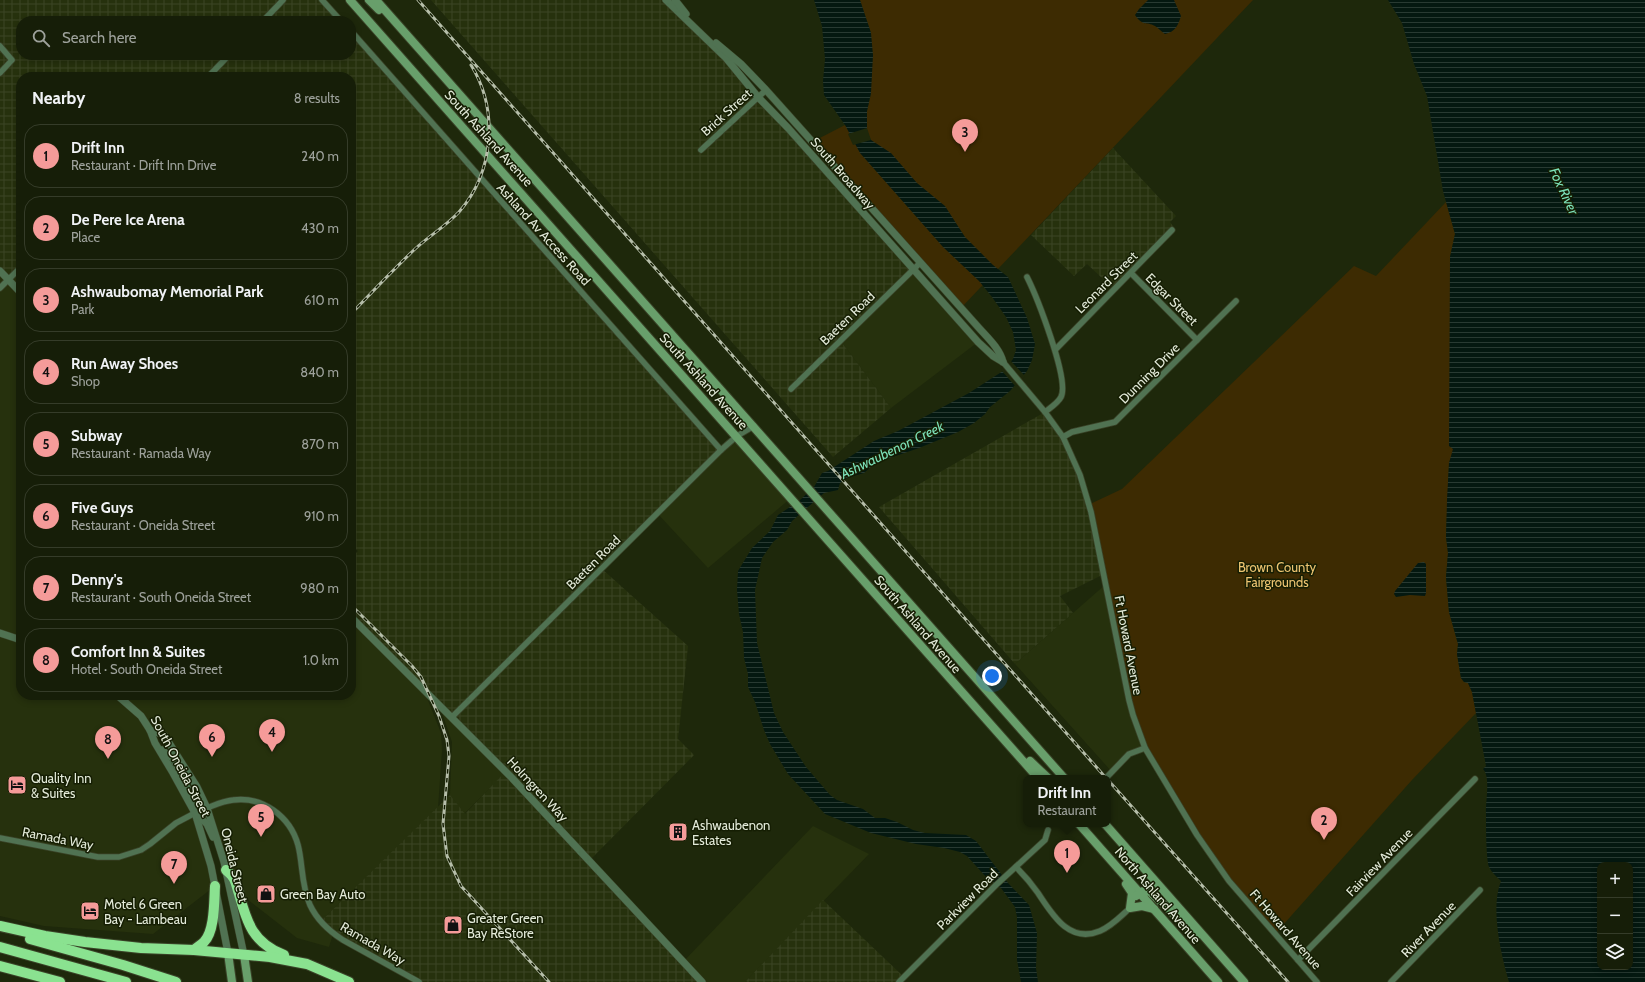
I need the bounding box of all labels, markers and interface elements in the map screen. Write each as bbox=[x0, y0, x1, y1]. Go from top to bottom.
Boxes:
search box bbox=[16, 16, 356, 60]
icon: search bbox=[30, 27, 52, 49]
text: Search here bbox=[62, 29, 137, 47]
street label: Brick Street bbox=[697, 85, 755, 139]
street label: South Ashland Avenue bbox=[441, 86, 537, 190]
text: Nearby bbox=[32, 88, 85, 108]
text: 8 results bbox=[294, 90, 340, 106]
pin: 3 bbox=[952, 119, 978, 152]
street label: South Broadway bbox=[807, 134, 879, 213]
text: Drift Inn bbox=[71, 139, 125, 157]
text: 1 bbox=[44, 148, 48, 164]
text: 240 m bbox=[301, 148, 339, 164]
text: Restaurant · Drift Inn Drive bbox=[71, 157, 216, 173]
water label: Fox River bbox=[1545, 164, 1583, 218]
street label: Ashland Av Access Road bbox=[494, 180, 594, 288]
text: De Pere Ice Arena bbox=[71, 211, 185, 229]
text: 2 bbox=[43, 220, 49, 236]
text: 430 m bbox=[301, 220, 339, 236]
text: Place bbox=[71, 229, 100, 245]
street label: Leonard Street bbox=[1072, 247, 1141, 316]
street label: Edgar Street bbox=[1143, 270, 1202, 329]
text: Ashwaubomay Memorial Park bbox=[71, 283, 263, 301]
street label: Baeten Road bbox=[816, 288, 878, 348]
text: 3 bbox=[42, 292, 50, 308]
text: 610 m bbox=[304, 292, 339, 308]
text: Park bbox=[71, 301, 94, 317]
street label: South Ashland Avenue bbox=[656, 329, 752, 433]
street label: Dunning Drive bbox=[1115, 339, 1183, 407]
text: Run Away Shoes bbox=[71, 355, 178, 373]
text: 4 bbox=[42, 364, 50, 380]
text: 840 m bbox=[300, 364, 339, 380]
text: Shop bbox=[71, 373, 100, 389]
water label: Ashwaubenon Creek bbox=[836, 417, 948, 483]
text: Subway bbox=[71, 427, 122, 445]
text: 5 bbox=[43, 436, 49, 452]
text: 870 m bbox=[301, 436, 339, 452]
text: Restaurant · Ramada Way bbox=[71, 445, 211, 461]
text: Five Guys bbox=[71, 499, 133, 517]
text: 6 bbox=[42, 508, 50, 524]
text: 910 m bbox=[304, 508, 339, 524]
text: Restaurant · Oneida Street bbox=[71, 517, 215, 533]
street label: Baeten Road bbox=[563, 532, 623, 592]
park label: Brown County Fairgrounds bbox=[1238, 559, 1317, 590]
text: Denny's bbox=[71, 571, 123, 589]
street label: South Ashland Avenue bbox=[871, 572, 965, 676]
text: 7 bbox=[43, 580, 49, 596]
text: 980 m bbox=[300, 580, 339, 596]
text: Restaurant · South Oneida Street bbox=[71, 589, 251, 605]
street label: Ft Howard Avenue bbox=[1112, 594, 1147, 696]
text: Comfort Inn & Suites bbox=[71, 643, 205, 661]
text: 8 bbox=[42, 652, 50, 668]
text: 1.0 km bbox=[303, 652, 339, 668]
text: Hotel · South Oneida Street bbox=[71, 661, 222, 677]
your location bbox=[982, 666, 1002, 686]
street label: South Oneida Street bbox=[148, 713, 215, 820]
pin: 4 bbox=[259, 719, 285, 752]
pin: 6 bbox=[199, 724, 225, 757]
pin: 8 bbox=[95, 726, 121, 759]
street label: Holmgren Way bbox=[504, 753, 572, 825]
place label: Quality Inn & Suites bbox=[31, 770, 91, 801]
hotel icon: Quality Inn & Suites bbox=[6, 774, 28, 796]
popup bbox=[1023, 775, 1111, 827]
text: Drift Inn bbox=[1038, 784, 1091, 802]
text: Restaurant bbox=[1038, 802, 1096, 818]
pin: 5 bbox=[248, 804, 274, 837]
pin: 2 bbox=[1311, 807, 1337, 840]
place label: Ashwaubenon Estates bbox=[692, 817, 770, 848]
building icon: Ashwaubenon Estates bbox=[667, 821, 689, 843]
street label: Ramada Way bbox=[21, 823, 95, 853]
street label: Fairview Avenue bbox=[1342, 824, 1416, 899]
street label: Oneida Street bbox=[218, 826, 252, 905]
pin: 1 bbox=[1054, 840, 1080, 873]
street label: North Ashland Avenue bbox=[1112, 843, 1205, 947]
pin: 7 bbox=[161, 851, 187, 884]
map controls bbox=[1597, 862, 1633, 970]
button: + bbox=[1597, 862, 1633, 898]
street label: Parkview Road bbox=[933, 865, 1001, 933]
shop icon: Green Bay Auto bbox=[255, 883, 277, 905]
place label: Green Bay Auto bbox=[280, 886, 365, 902]
street label: Ft Howard Avenue bbox=[1247, 886, 1325, 973]
place label: Motel 6 Green Bay - Lambeau bbox=[104, 896, 187, 927]
street label: River Avenue bbox=[1397, 897, 1459, 960]
button: − bbox=[1597, 898, 1633, 934]
hotel icon: Motel 6 Green Bay - Lambeau bbox=[79, 900, 101, 922]
place label: Greater Green Bay ReStore bbox=[467, 910, 544, 941]
shop icon: Greater Green Bay ReStore bbox=[442, 914, 464, 936]
street label: Ramada Way bbox=[338, 918, 409, 968]
button: layers bbox=[1597, 934, 1633, 970]

